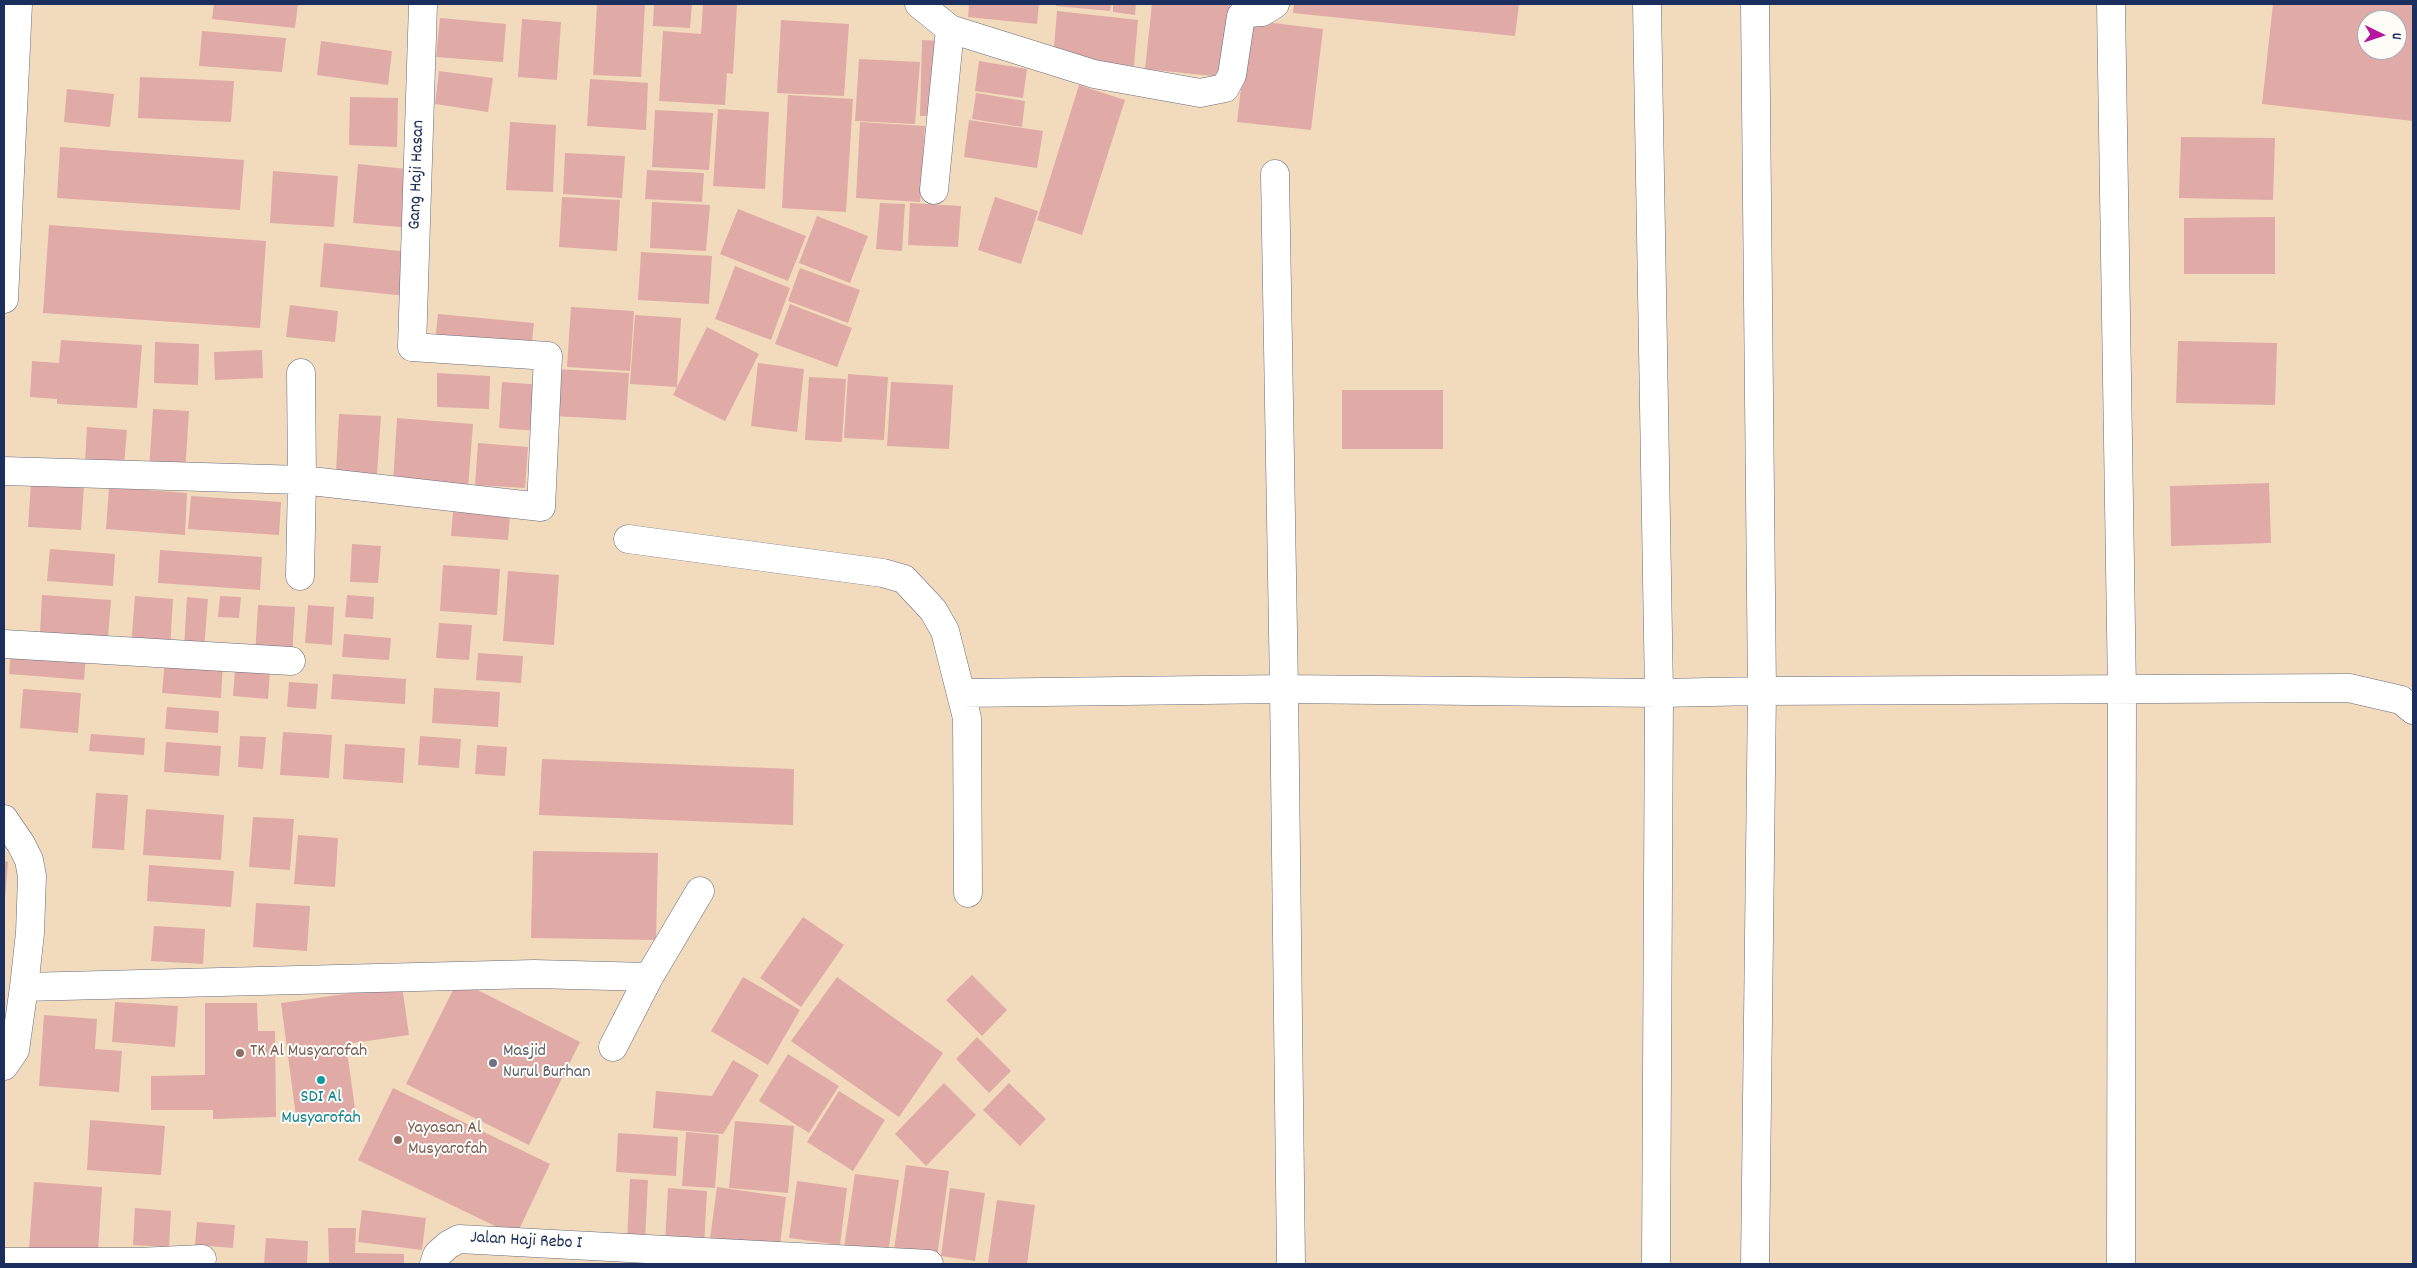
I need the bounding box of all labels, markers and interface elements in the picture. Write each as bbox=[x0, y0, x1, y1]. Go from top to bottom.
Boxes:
north arrow bbox=[2357, 10, 2407, 60]
text: U bbox=[2386, 32, 2406, 40]
street label: Gang Haji Hasan bbox=[405, 120, 431, 230]
place label: TK Al Musyarofah bbox=[250, 1042, 367, 1064]
place label: Masjid Nurul Burhan bbox=[503, 1042, 590, 1084]
marker: TK Al Musyarofah bbox=[234, 1047, 246, 1059]
marker: Masjid Nurul Burhan bbox=[487, 1057, 499, 1069]
marker: SDI Al Musyarofah bbox=[315, 1074, 327, 1086]
place label: SDI Al Musyarofah bbox=[281, 1088, 361, 1130]
place label: Yayasan Al Musyarofah bbox=[408, 1119, 487, 1162]
marker: Yayasan Al Musyarofah bbox=[392, 1134, 404, 1146]
street label: Jalan Haji Rebo I bbox=[469, 1228, 583, 1256]

